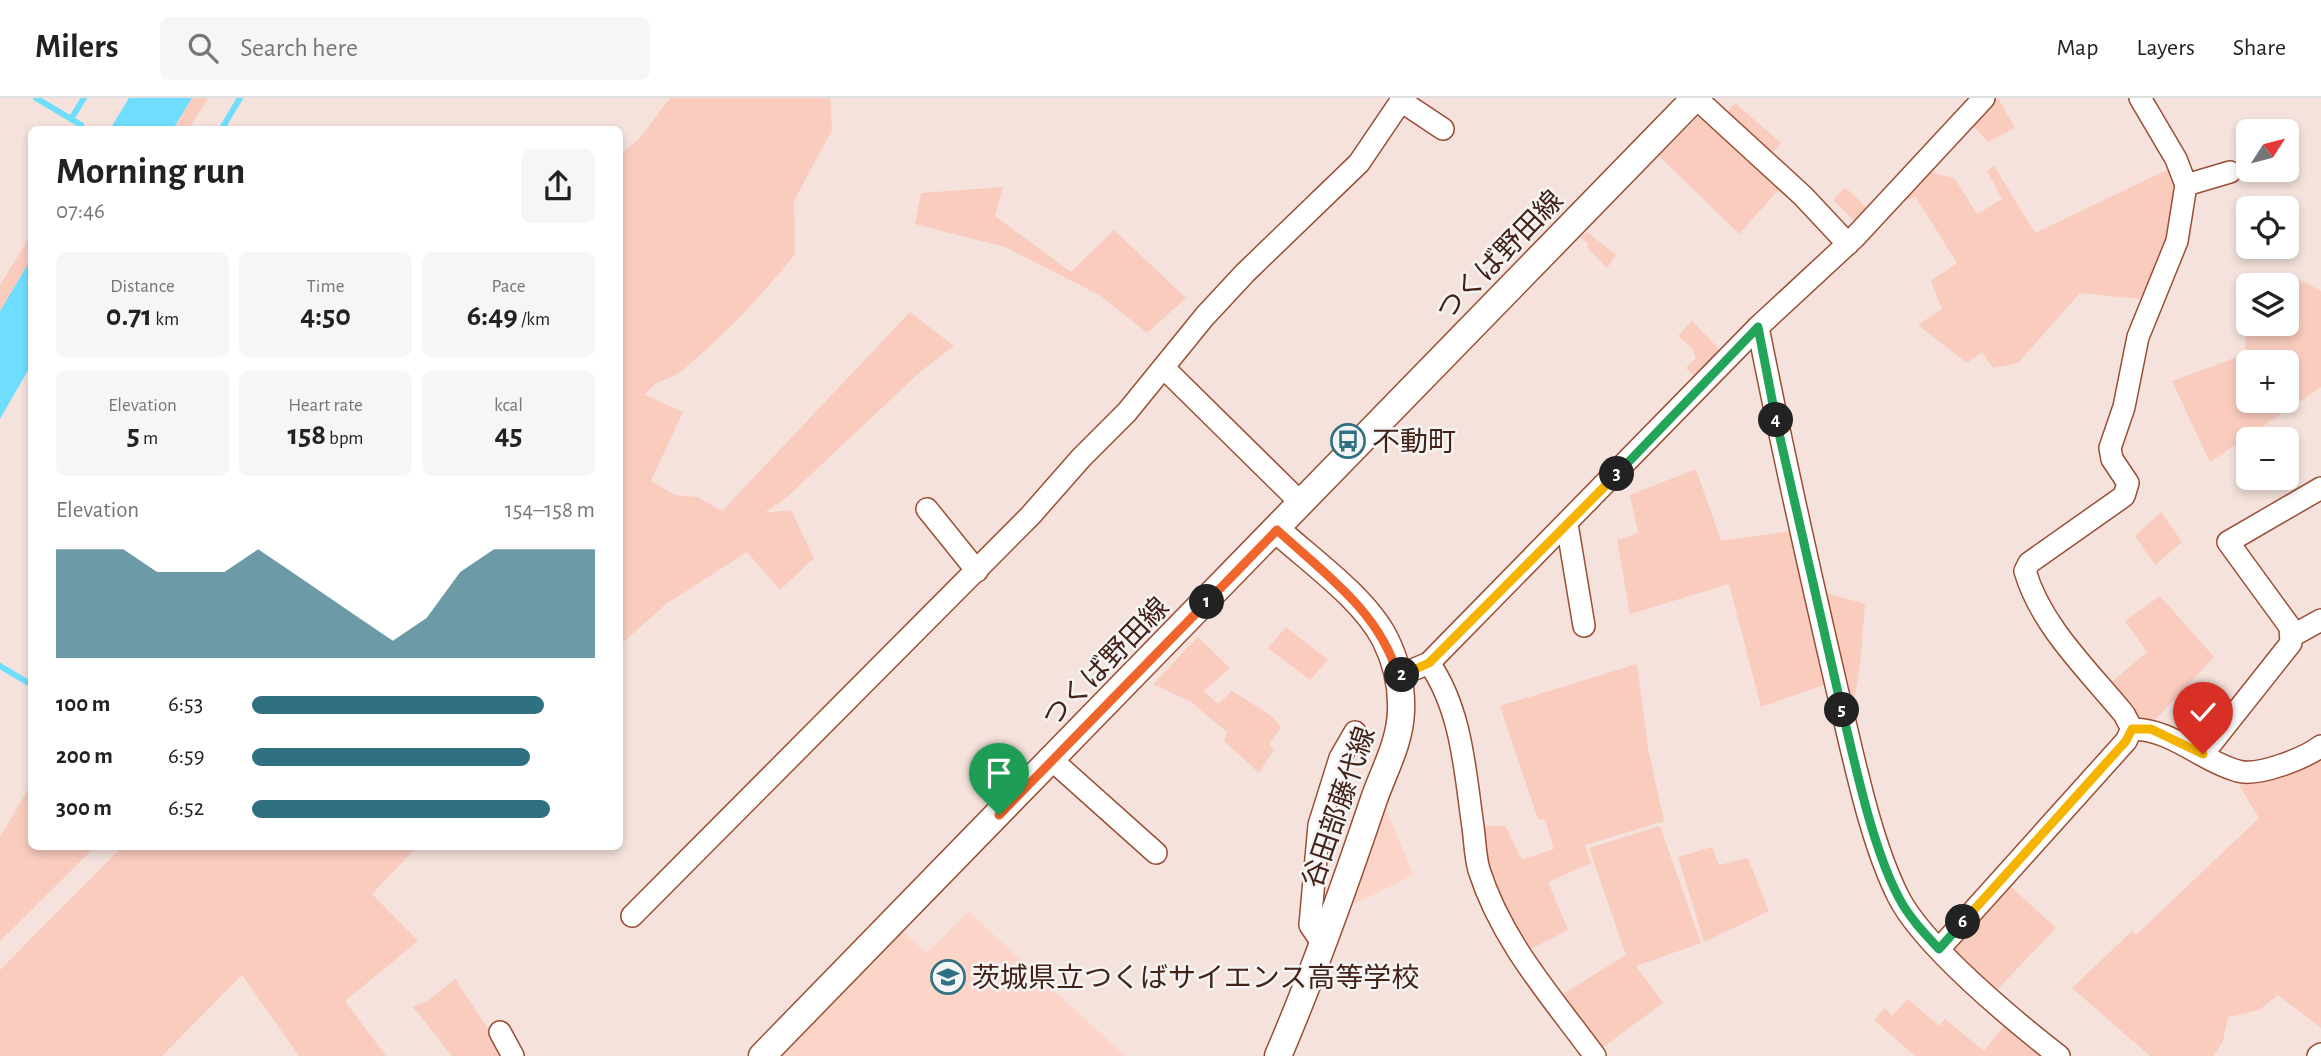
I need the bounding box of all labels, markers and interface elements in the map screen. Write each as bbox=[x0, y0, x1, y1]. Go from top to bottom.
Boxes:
search box bbox=[160, 17, 650, 80]
icon: search bbox=[184, 29, 222, 67]
text: Milers bbox=[35, 31, 118, 64]
text: Search here bbox=[240, 35, 358, 61]
text: Map bbox=[2056, 36, 2098, 60]
text: Layers bbox=[2136, 36, 2195, 60]
text: Share bbox=[2233, 36, 2286, 60]
north arrow bbox=[2236, 119, 2300, 182]
map controls bbox=[2236, 119, 2299, 490]
button: share bbox=[521, 149, 595, 223]
text: Morning run bbox=[56, 153, 245, 191]
street label: つくば野田線 bbox=[1431, 185, 1569, 327]
button: locate bbox=[2236, 196, 2299, 259]
text: 07:46 bbox=[56, 200, 105, 223]
button: layers bbox=[2236, 273, 2299, 336]
text: Distance bbox=[110, 277, 175, 296]
text: Time bbox=[307, 277, 344, 296]
text: Pace bbox=[491, 277, 526, 296]
text: 0.71 bbox=[106, 301, 152, 331]
text: 4:50 bbox=[300, 301, 351, 331]
text: 6:49 bbox=[467, 301, 518, 331]
text: km bbox=[152, 310, 179, 329]
text: /km bbox=[518, 310, 550, 329]
button: + bbox=[2236, 350, 2299, 413]
text: Elevation bbox=[108, 396, 177, 415]
text: Heart rate bbox=[288, 396, 363, 415]
text: kcal bbox=[494, 396, 523, 415]
pin: 4 bbox=[1758, 402, 1794, 438]
text: 4 bbox=[1771, 410, 1780, 429]
text: 5 bbox=[127, 420, 140, 450]
text: 158 bbox=[287, 420, 326, 450]
text: 45 bbox=[494, 420, 523, 450]
bus stop icon: 不動町 bbox=[1329, 422, 1367, 460]
place label: 不動町 bbox=[1372, 427, 1456, 457]
button: − bbox=[2236, 427, 2299, 490]
text: m bbox=[140, 429, 158, 448]
text: bpm bbox=[326, 429, 364, 448]
pin: 3 bbox=[1600, 456, 1634, 492]
text: 3 bbox=[1612, 464, 1621, 483]
text: Elevation bbox=[56, 499, 139, 522]
text: 154–158 m bbox=[505, 499, 595, 522]
pin: 1 bbox=[1190, 584, 1224, 620]
street label: つくば野田線 bbox=[1037, 592, 1175, 734]
text: 1 bbox=[1203, 592, 1210, 611]
pin: 2 bbox=[1384, 658, 1420, 692]
text: 2 bbox=[1397, 665, 1406, 684]
pin bbox=[2173, 682, 2233, 754]
pin: 5 bbox=[1825, 692, 1860, 728]
text: 100 m bbox=[56, 693, 110, 716]
text: 6:53 bbox=[168, 693, 203, 716]
icon: check bbox=[2184, 693, 2222, 731]
text: 5 bbox=[1837, 700, 1846, 719]
street label: 谷田部藤代線 bbox=[1297, 723, 1380, 892]
pin bbox=[969, 743, 1029, 815]
text: 200 m bbox=[56, 745, 113, 768]
text: 6:59 bbox=[168, 745, 205, 768]
icon: arrive bbox=[980, 754, 1018, 792]
text: 300 m bbox=[56, 797, 112, 820]
text: 6:52 bbox=[168, 797, 204, 820]
pin: 6 bbox=[1946, 904, 1980, 940]
text: 6 bbox=[1958, 912, 1967, 931]
school or university icon: 茨城県立つくばサイエンス高等学校 bbox=[929, 958, 967, 996]
place label: 茨城県立つくばサイエンス高等学校 bbox=[972, 963, 1419, 993]

